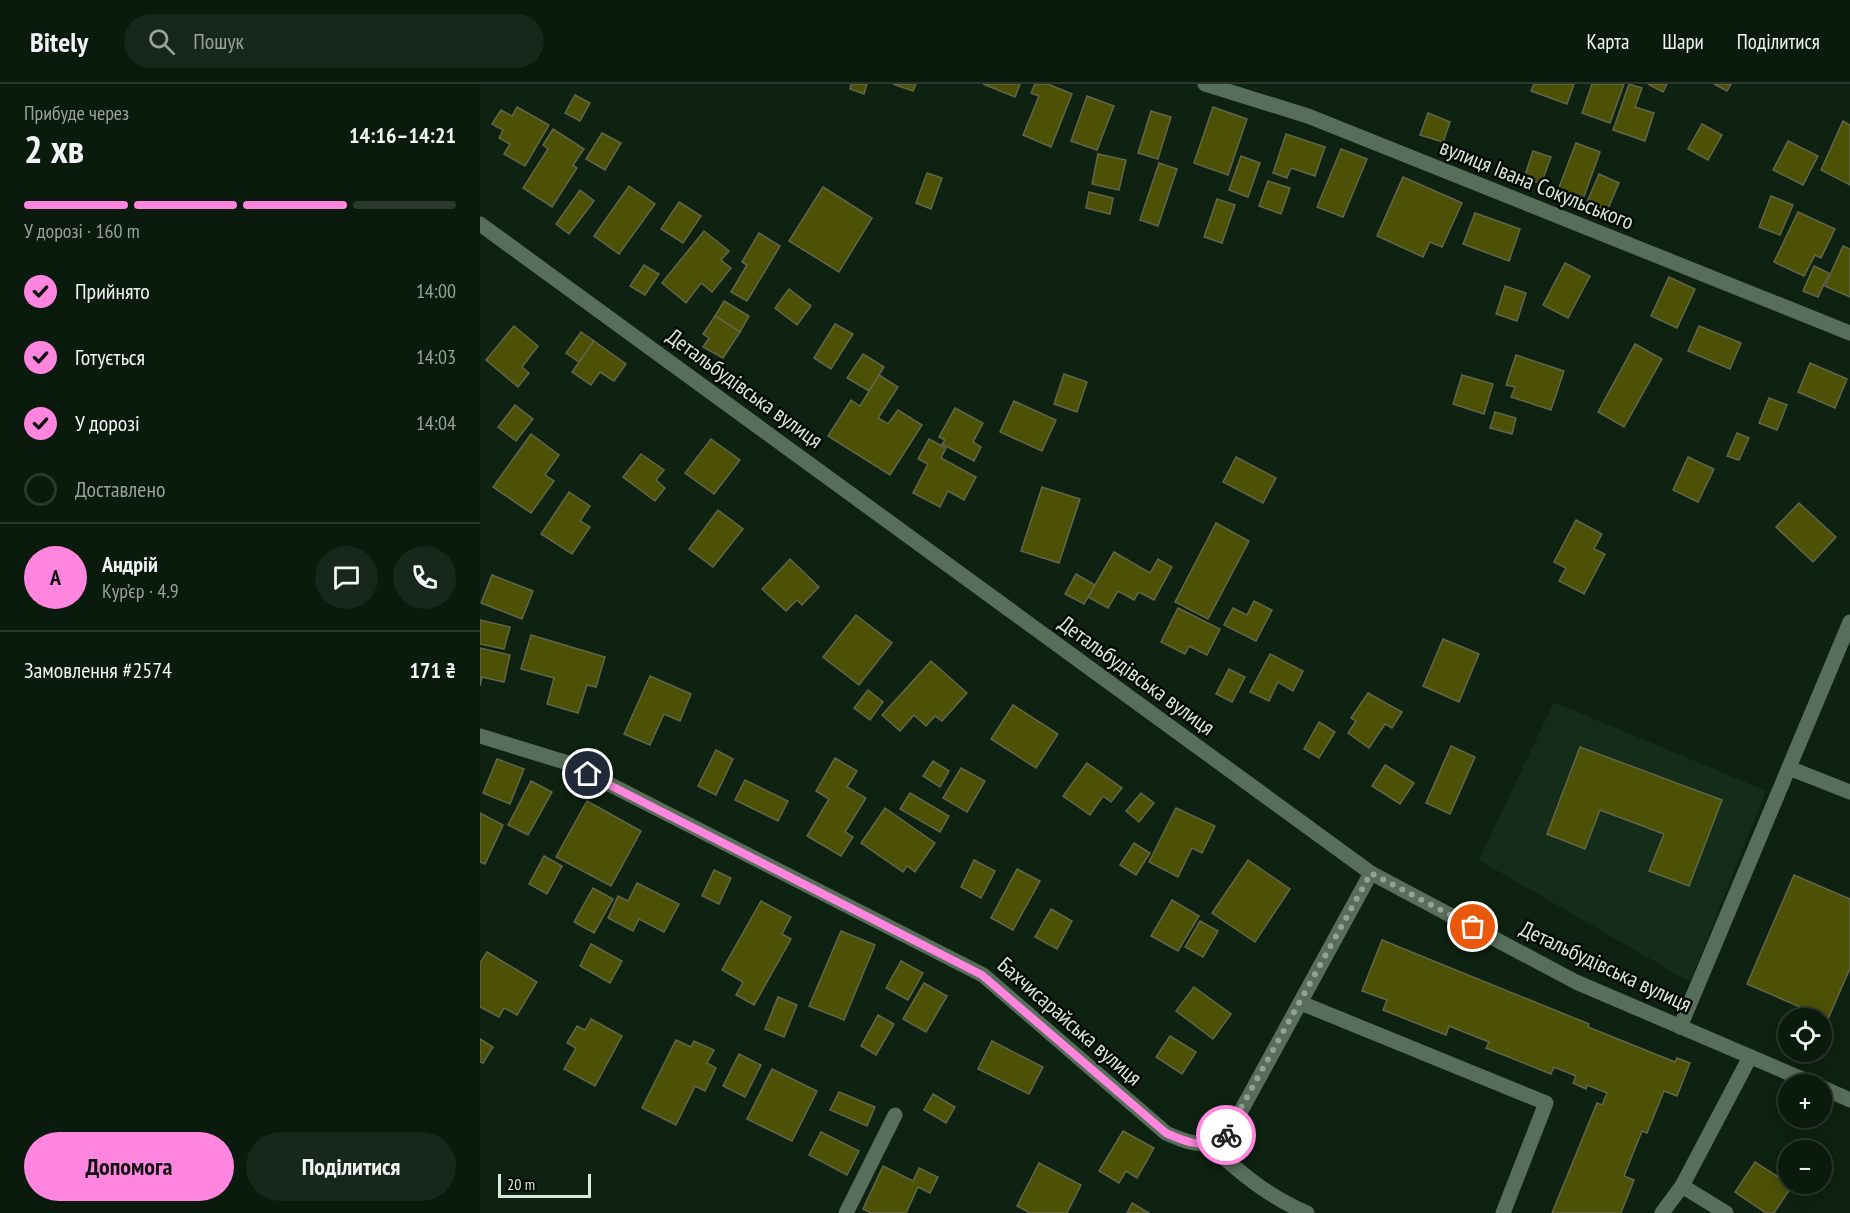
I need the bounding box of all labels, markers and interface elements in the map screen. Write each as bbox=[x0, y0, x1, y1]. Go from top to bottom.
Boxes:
search box bbox=[124, 14, 544, 68]
text: Bitely bbox=[30, 23, 88, 60]
icon: search bbox=[145, 25, 178, 58]
text: Пошук bbox=[193, 27, 244, 55]
text: Карта bbox=[1587, 28, 1629, 55]
text: Шари bbox=[1662, 28, 1704, 55]
text: Поділитися bbox=[1737, 28, 1820, 55]
text: Прибуде через bbox=[24, 100, 129, 126]
text: 14:16–14:21 bbox=[349, 121, 456, 149]
text: 2 хв bbox=[24, 123, 84, 174]
street label: вулиця Івана Сокульського bbox=[1436, 132, 1638, 236]
text: У дорозі · 160 m bbox=[24, 218, 140, 244]
icon: check bbox=[24, 275, 57, 308]
text: Прийнято bbox=[75, 277, 150, 305]
text: 14:00 bbox=[416, 278, 456, 304]
street label: Детальбудівська вулиця bbox=[661, 322, 829, 454]
icon: check bbox=[24, 341, 57, 374]
text: Готується bbox=[75, 343, 145, 371]
text: 14:03 bbox=[416, 344, 456, 370]
icon: check bbox=[24, 407, 57, 440]
text: У дорозі bbox=[75, 409, 140, 437]
text: 14:04 bbox=[416, 410, 456, 436]
text: Доставлено bbox=[75, 475, 165, 503]
button: chat bbox=[315, 546, 378, 609]
button: phone bbox=[393, 546, 456, 609]
text: Андрій bbox=[102, 550, 158, 578]
text: А bbox=[50, 563, 61, 591]
text: Кур’єр · 4.9 bbox=[102, 578, 179, 604]
street label: Детальбудівська вулиця bbox=[1053, 609, 1221, 741]
text: Замовлення #2574 bbox=[24, 656, 172, 684]
text: 171 ₴ bbox=[409, 656, 456, 684]
pin bbox=[562, 748, 613, 799]
icon: home bbox=[571, 757, 604, 790]
pin bbox=[1447, 901, 1498, 952]
icon: bag bbox=[1456, 910, 1489, 943]
street label: Детальбудівська вулиця bbox=[1516, 914, 1696, 1018]
street label: Бахчисарайська вулиця bbox=[992, 951, 1148, 1091]
map controls bbox=[1778, 1008, 1832, 1194]
button: locate bbox=[1778, 1008, 1832, 1062]
button: + bbox=[1778, 1074, 1832, 1128]
courier bbox=[1196, 1105, 1256, 1165]
icon: bike bbox=[1210, 1119, 1243, 1152]
button: Допомога bbox=[24, 1132, 234, 1201]
button: Поділитися bbox=[246, 1132, 456, 1201]
button: − bbox=[1778, 1140, 1832, 1194]
scale bar bbox=[498, 1171, 591, 1198]
text: 20 m bbox=[507, 1174, 535, 1194]

